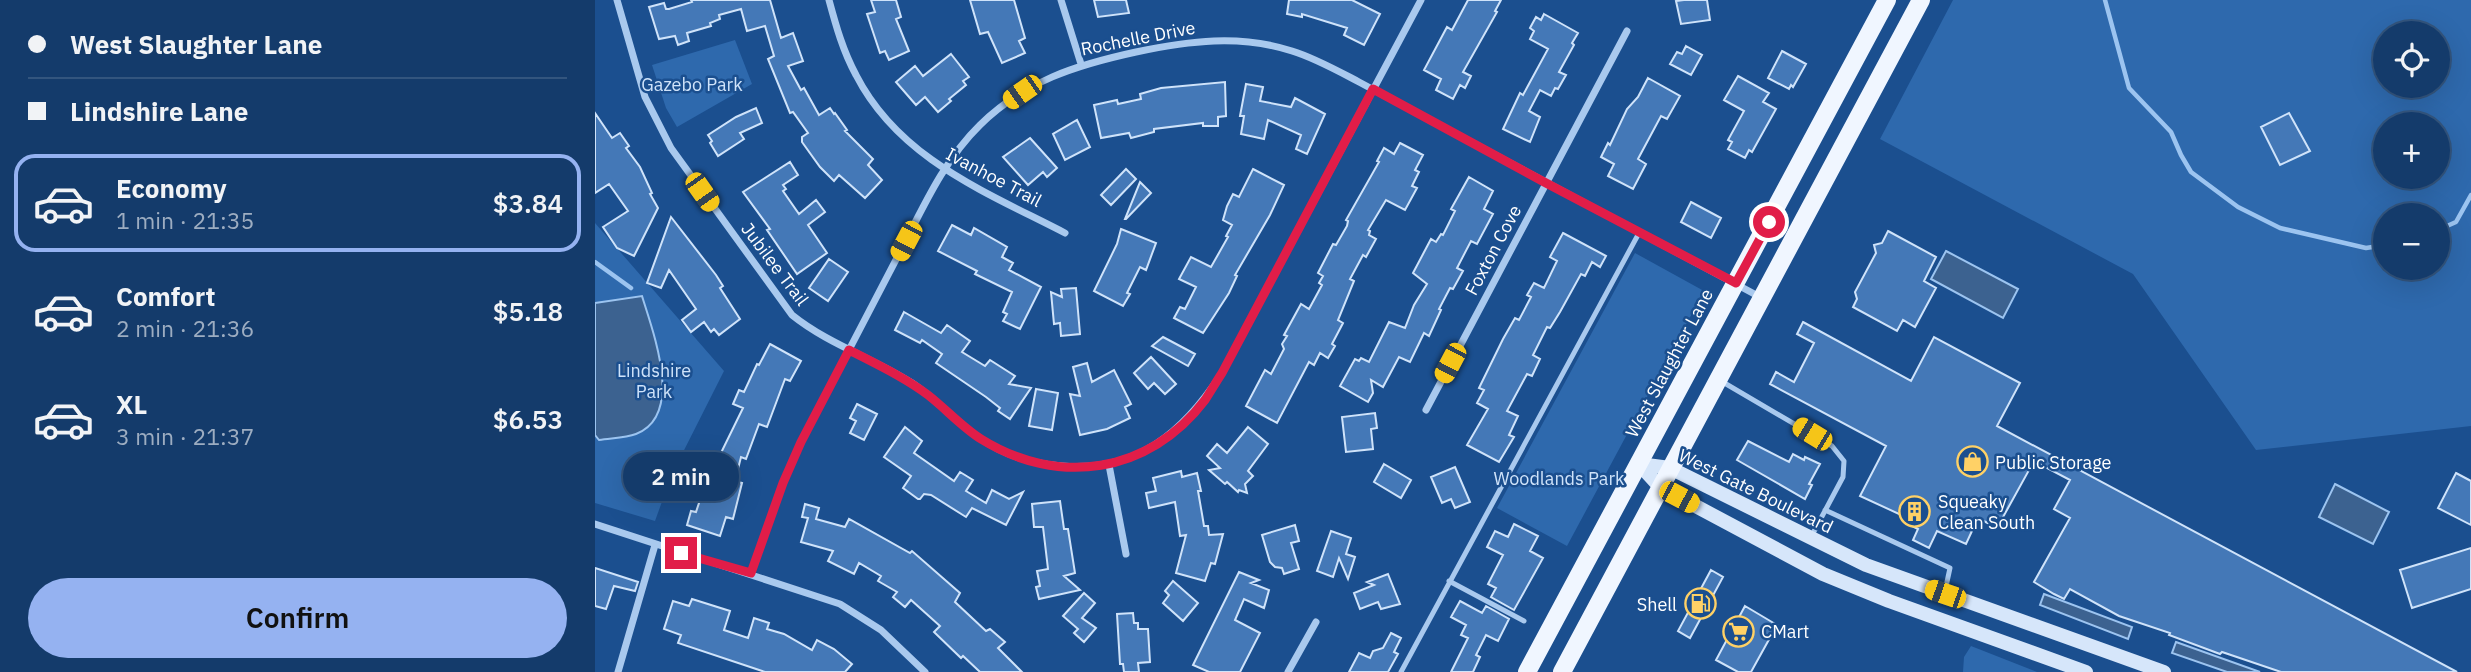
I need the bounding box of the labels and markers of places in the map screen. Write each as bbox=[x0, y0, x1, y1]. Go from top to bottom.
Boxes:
shop icon: Public Storage bbox=[1955, 445, 1989, 479]
place label: Public Storage bbox=[1995, 451, 2112, 474]
place label: Squeaky Clean South bbox=[1938, 490, 2035, 534]
building icon: Squeaky Clean South bbox=[1898, 494, 1932, 528]
fuel station icon: Shell bbox=[1683, 587, 1717, 621]
place label: Shell bbox=[1637, 593, 1677, 616]
supermarket icon: CMart bbox=[1721, 614, 1755, 648]
place label: CMart bbox=[1761, 620, 1809, 643]

